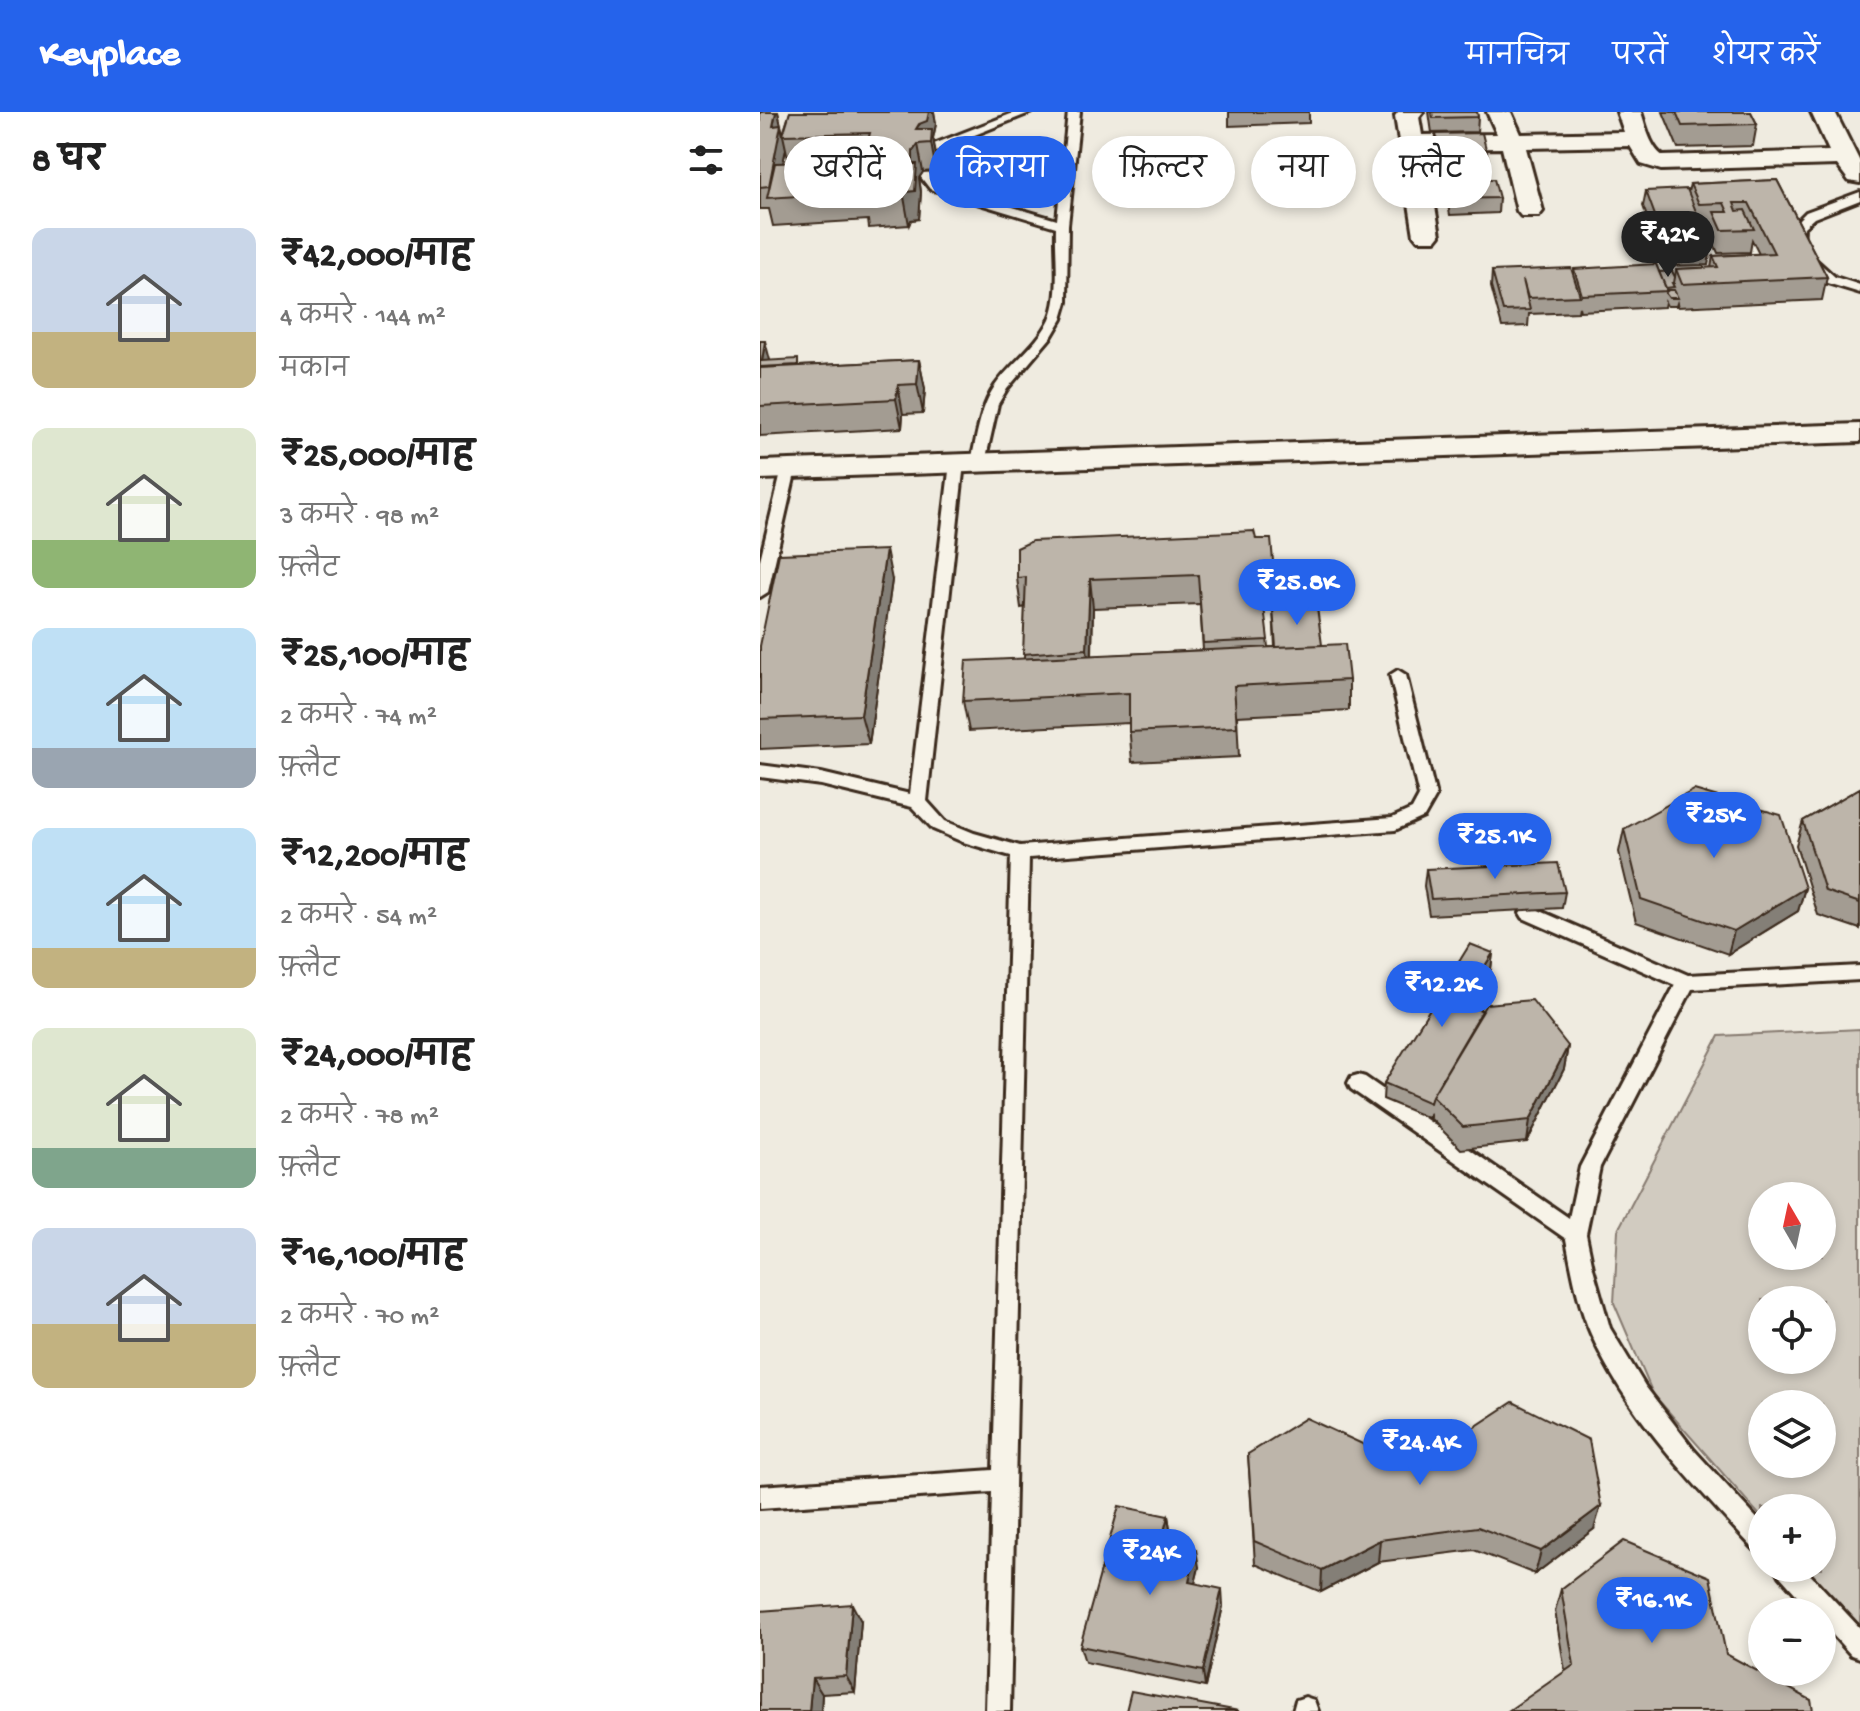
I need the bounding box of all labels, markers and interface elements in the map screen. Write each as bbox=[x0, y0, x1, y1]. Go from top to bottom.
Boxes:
text: Keyplace bbox=[40, 34, 180, 78]
text: मानचित्र bbox=[1466, 42, 1569, 75]
text: परतें bbox=[1613, 42, 1668, 75]
text: शेयर करें bbox=[1712, 42, 1820, 75]
chip: खरीदें bbox=[784, 136, 913, 208]
chip: किराया bbox=[929, 136, 1076, 208]
chip: फ़िल्टर bbox=[1092, 136, 1235, 208]
chip: नया bbox=[1251, 136, 1356, 208]
chip: फ़्लैट bbox=[1372, 136, 1492, 208]
icon: filters bbox=[684, 138, 728, 182]
text: 8 घर bbox=[32, 143, 104, 183]
pin: ₹42K bbox=[1621, 211, 1715, 279]
text: ₹42K bbox=[1639, 221, 1697, 252]
text: ₹42,000/माह bbox=[280, 238, 473, 278]
icon: home bbox=[96, 260, 192, 356]
text: 4 कमरे · 144 m² bbox=[280, 303, 446, 334]
text: मकान bbox=[280, 356, 349, 387]
text: ₹25,000/माह bbox=[280, 438, 474, 478]
icon: home bbox=[96, 460, 192, 556]
text: 3 कमरे · 98 m² bbox=[280, 503, 439, 534]
text: फ़्लैट bbox=[280, 556, 339, 587]
pin: ₹25.8K bbox=[1232, 559, 1362, 627]
text: ₹25.8K bbox=[1257, 569, 1337, 600]
text: ₹25,100/माह bbox=[280, 638, 469, 678]
icon: home bbox=[96, 660, 192, 756]
text: 2 कमरे · 74 m² bbox=[280, 703, 437, 734]
text: फ़्लैट bbox=[280, 756, 339, 787]
pin: ₹25K bbox=[1667, 792, 1761, 860]
text: ₹25K bbox=[1685, 802, 1743, 833]
pin: ₹25.1K bbox=[1430, 813, 1560, 881]
text: ₹25.1K bbox=[1456, 823, 1534, 854]
text: ₹12,200/माह bbox=[280, 838, 468, 878]
icon: home bbox=[96, 860, 192, 956]
text: 2 कमरे · 54 m² bbox=[280, 903, 437, 934]
text: फ़्लैट bbox=[280, 956, 339, 987]
pin: ₹12.2K bbox=[1377, 961, 1507, 1029]
text: ₹12.2K bbox=[1404, 971, 1480, 1002]
text: ₹24,000/माह bbox=[280, 1038, 473, 1078]
icon: home bbox=[96, 1060, 192, 1156]
text: 2 कमरे · 78 m² bbox=[280, 1103, 439, 1134]
text: फ़्लैट bbox=[280, 1156, 339, 1187]
north arrow bbox=[1748, 1182, 1836, 1270]
map controls bbox=[1748, 1182, 1836, 1686]
text: ₹16,100/माह bbox=[280, 1238, 465, 1278]
icon: home bbox=[96, 1260, 192, 1356]
button: locate bbox=[1748, 1286, 1836, 1374]
text: 2 कमरे · 70 m² bbox=[280, 1303, 439, 1334]
text: फ़्लैट bbox=[280, 1356, 339, 1387]
button: layers bbox=[1748, 1390, 1836, 1478]
pin: ₹24.4K bbox=[1355, 1419, 1485, 1487]
text: ₹24.4K bbox=[1381, 1429, 1459, 1460]
button: + bbox=[1748, 1494, 1836, 1582]
pin: ₹24K bbox=[1103, 1529, 1197, 1597]
text: ₹24K bbox=[1121, 1539, 1179, 1570]
pin: ₹16.1K bbox=[1587, 1577, 1717, 1645]
text: ₹16.1K bbox=[1615, 1587, 1689, 1618]
button: − bbox=[1748, 1598, 1836, 1686]

